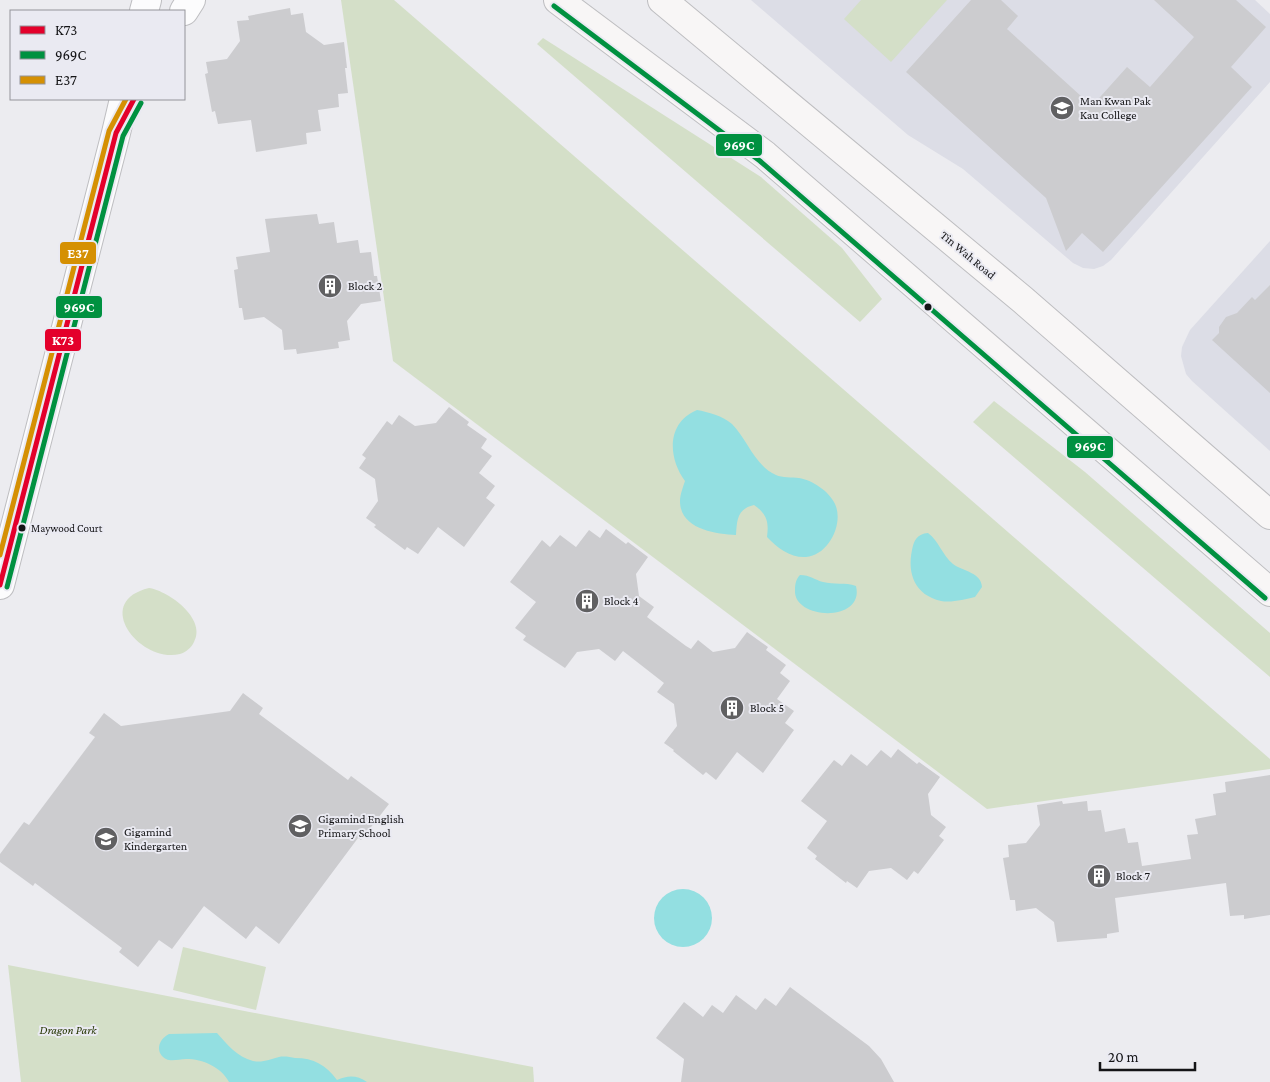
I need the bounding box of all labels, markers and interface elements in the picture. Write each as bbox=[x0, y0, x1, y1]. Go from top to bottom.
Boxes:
legend bbox=[10, 10, 185, 100]
text: K73 bbox=[55, 22, 77, 38]
text: 969C bbox=[55, 47, 86, 63]
text: E37 bbox=[55, 72, 77, 88]
place label: Man Kwan Pak Kau College bbox=[1080, 94, 1151, 122]
school or university icon: Man Kwan Pak Kau College bbox=[1049, 95, 1075, 121]
line badge: 969C bbox=[715, 133, 763, 157]
text: 969C bbox=[723, 137, 755, 153]
street label: Tin Wah Road bbox=[938, 228, 999, 282]
line badge: E37 bbox=[59, 241, 97, 265]
text: E37 bbox=[67, 245, 89, 261]
building icon: Block 2 bbox=[317, 273, 343, 299]
place label: Block 2 bbox=[348, 279, 383, 293]
line badge: 969C bbox=[55, 295, 103, 319]
text: 969C bbox=[63, 299, 95, 315]
unlabelled marker bbox=[923, 302, 933, 312]
line badge: K73 bbox=[44, 328, 82, 352]
text: K73 bbox=[52, 332, 74, 348]
line badge: 969C bbox=[1066, 435, 1114, 459]
text: 969C bbox=[1074, 438, 1106, 454]
place label: Maywood Court bbox=[31, 522, 103, 535]
marker: Maywood Court bbox=[17, 523, 27, 533]
building icon: Block 4 bbox=[574, 588, 600, 614]
place label: Block 4 bbox=[604, 594, 639, 608]
building icon: Block 5 bbox=[719, 695, 745, 721]
place label: Block 5 bbox=[750, 701, 784, 715]
place label: Gigamind English Primary School bbox=[318, 812, 405, 840]
school or university icon: Gigamind English Primary School bbox=[287, 813, 313, 839]
place label: Gigamind Kindergarten bbox=[124, 825, 188, 853]
school or university icon: Gigamind Kindergarten bbox=[93, 826, 119, 852]
building icon: Block 7 bbox=[1086, 863, 1112, 889]
place label: Block 7 bbox=[1116, 869, 1151, 883]
park label: Dragon Park bbox=[39, 1023, 97, 1037]
scale bar bbox=[1100, 1040, 1195, 1072]
text: 20 m bbox=[1108, 1049, 1139, 1065]

